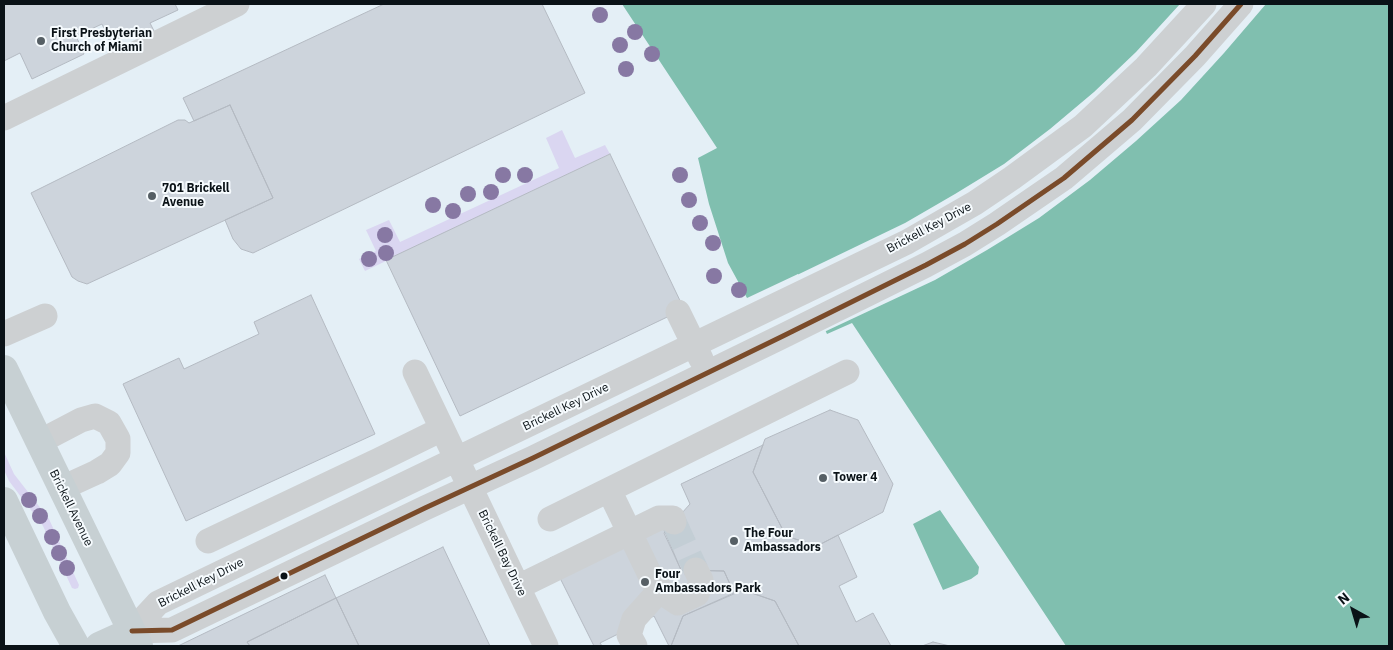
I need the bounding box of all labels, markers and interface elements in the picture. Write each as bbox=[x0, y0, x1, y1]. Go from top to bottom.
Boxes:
place label: First Presbyterian Church of Miami bbox=[51, 27, 152, 55]
marker: First Presbyterian Church of Miami bbox=[35, 35, 47, 47]
place label: 701 Brickell Avenue bbox=[162, 182, 229, 210]
marker: 701 Brickell Avenue bbox=[146, 190, 158, 202]
street label: Brickell Key Drive bbox=[884, 200, 974, 256]
street label: Brickell Key Drive bbox=[521, 380, 611, 434]
street label: Brickell Avenue bbox=[46, 467, 96, 549]
place label: Tower 4 bbox=[833, 471, 877, 485]
marker: Tower 4 bbox=[817, 472, 829, 484]
street label: Brickell Bay Drive bbox=[475, 508, 529, 598]
place label: The Four Ambassadors bbox=[744, 527, 821, 555]
marker: The Four Ambassadors bbox=[728, 535, 740, 547]
street label: Brickell Key Drive bbox=[156, 555, 246, 611]
place label: Four Ambassadors Park bbox=[655, 568, 761, 596]
unlabelled marker bbox=[279, 571, 289, 581]
marker: Four Ambassadors Park bbox=[639, 576, 651, 588]
north arrow bbox=[1328, 585, 1378, 635]
text: N bbox=[1334, 588, 1353, 609]

